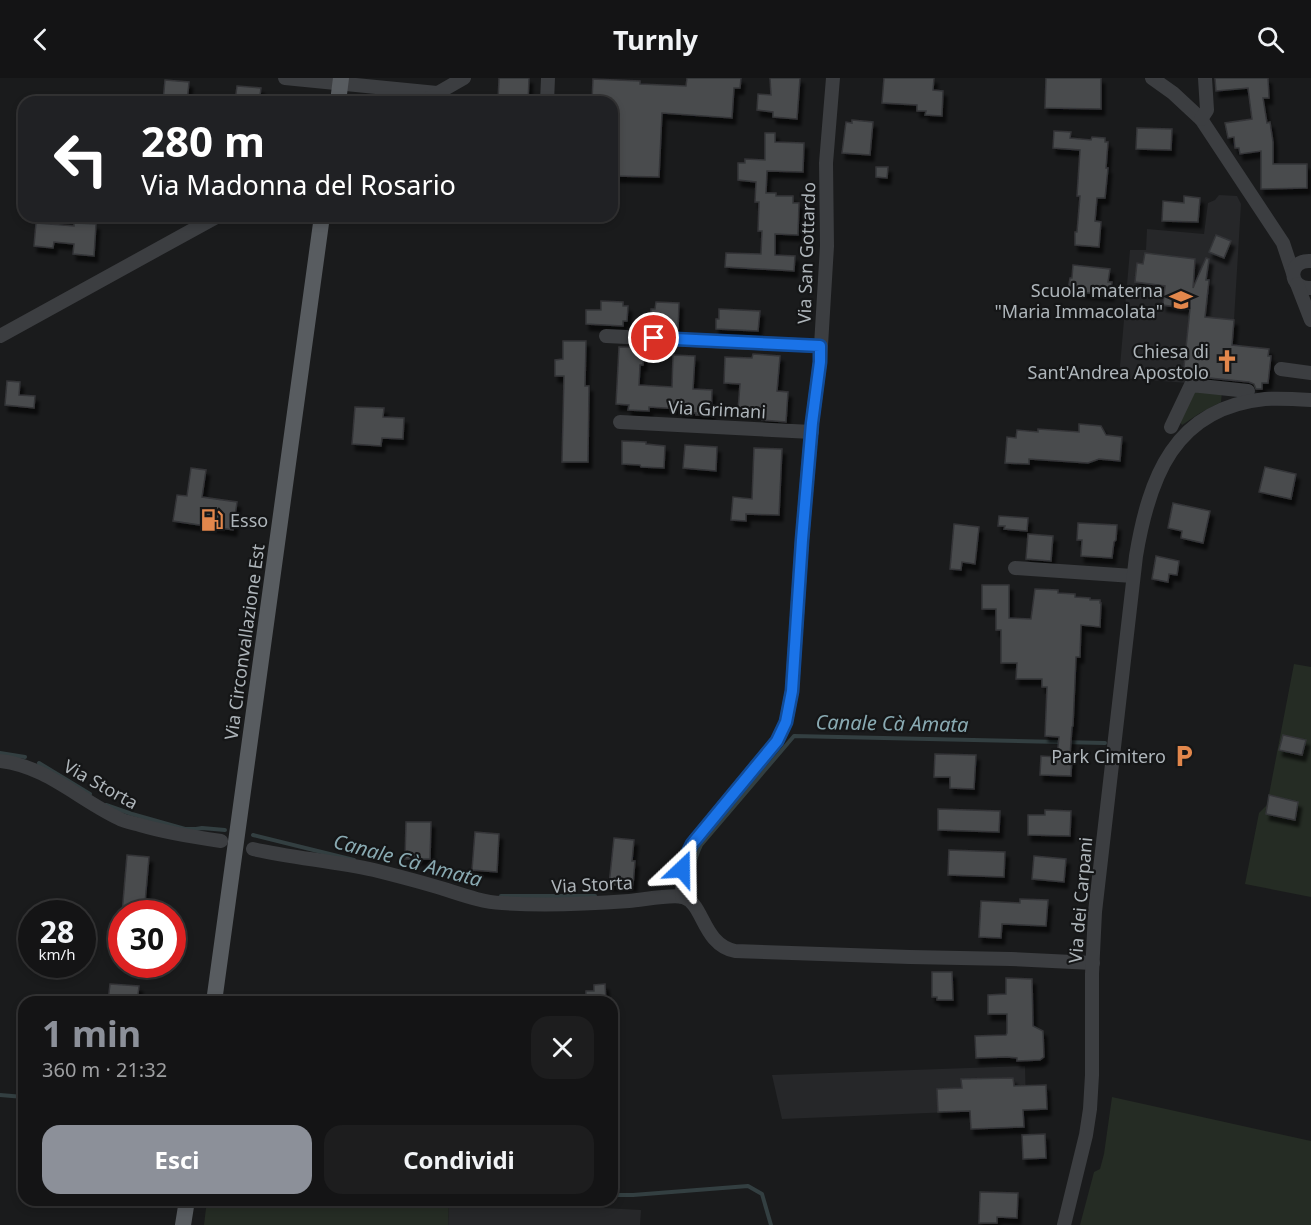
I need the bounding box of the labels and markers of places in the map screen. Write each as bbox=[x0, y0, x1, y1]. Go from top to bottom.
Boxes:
place label: Scuola materna "Maria Immacolata" bbox=[994, 278, 1163, 323]
school or university icon: Scuola materna "Maria Immacolata" bbox=[1168, 287, 1194, 313]
pin bbox=[628, 312, 679, 363]
place label: Chiesa di Sant'Andrea Apostolo bbox=[1028, 339, 1209, 384]
church icon: Chiesa di Sant'Andrea Apostolo bbox=[1214, 348, 1240, 374]
fuel station icon: Esso bbox=[199, 507, 225, 533]
place label: Esso bbox=[230, 508, 268, 532]
parking icon: Park Cimitero bbox=[1171, 743, 1197, 769]
place label: Park Cimitero bbox=[1051, 744, 1166, 768]

